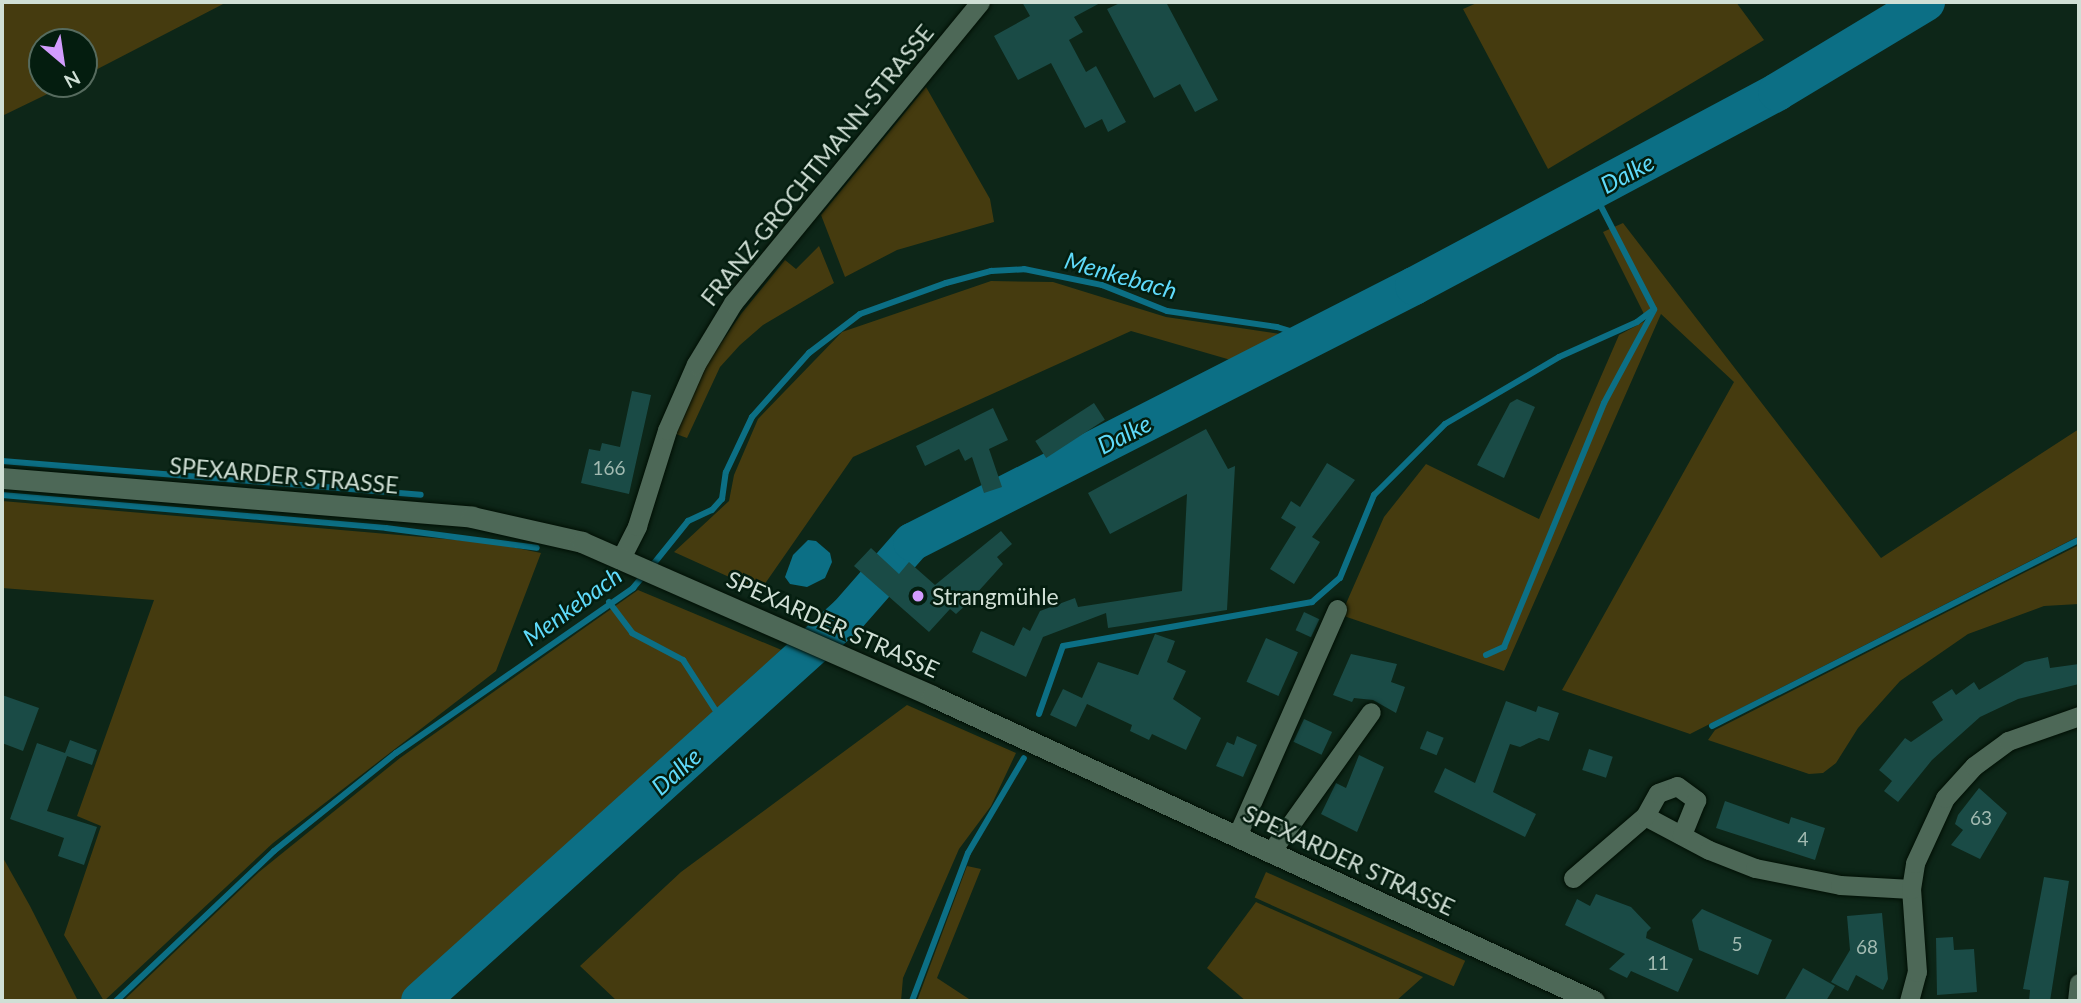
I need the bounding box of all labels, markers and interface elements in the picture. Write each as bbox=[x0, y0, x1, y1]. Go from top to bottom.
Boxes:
street label: FRANZ-GROCHTMANN-STRASSE bbox=[695, 19, 939, 311]
north arrow bbox=[28, 28, 98, 98]
text: N bbox=[60, 66, 84, 94]
water label: Dalke bbox=[1595, 147, 1659, 199]
water label: Menkebach bbox=[1062, 245, 1180, 305]
water label: Dalke bbox=[1092, 408, 1156, 460]
street label: SPEXARDER STRASSE bbox=[168, 451, 400, 499]
house number: 166 bbox=[592, 457, 626, 479]
water label: Menkebach bbox=[517, 560, 627, 652]
street label: SPEXARDER STRASSE bbox=[722, 565, 944, 683]
place label: Strangmühle bbox=[932, 582, 1059, 610]
marker: Strangmühle bbox=[910, 588, 926, 604]
water label: Dalke bbox=[645, 741, 707, 801]
street label: SPEXARDER STRASSE bbox=[1239, 799, 1459, 921]
house number: 63 bbox=[1970, 807, 1992, 829]
house number: 4 bbox=[1797, 828, 1809, 850]
house number: 5 bbox=[1731, 933, 1743, 955]
house number: 68 bbox=[1856, 936, 1878, 958]
house number: 11 bbox=[1647, 952, 1669, 974]

